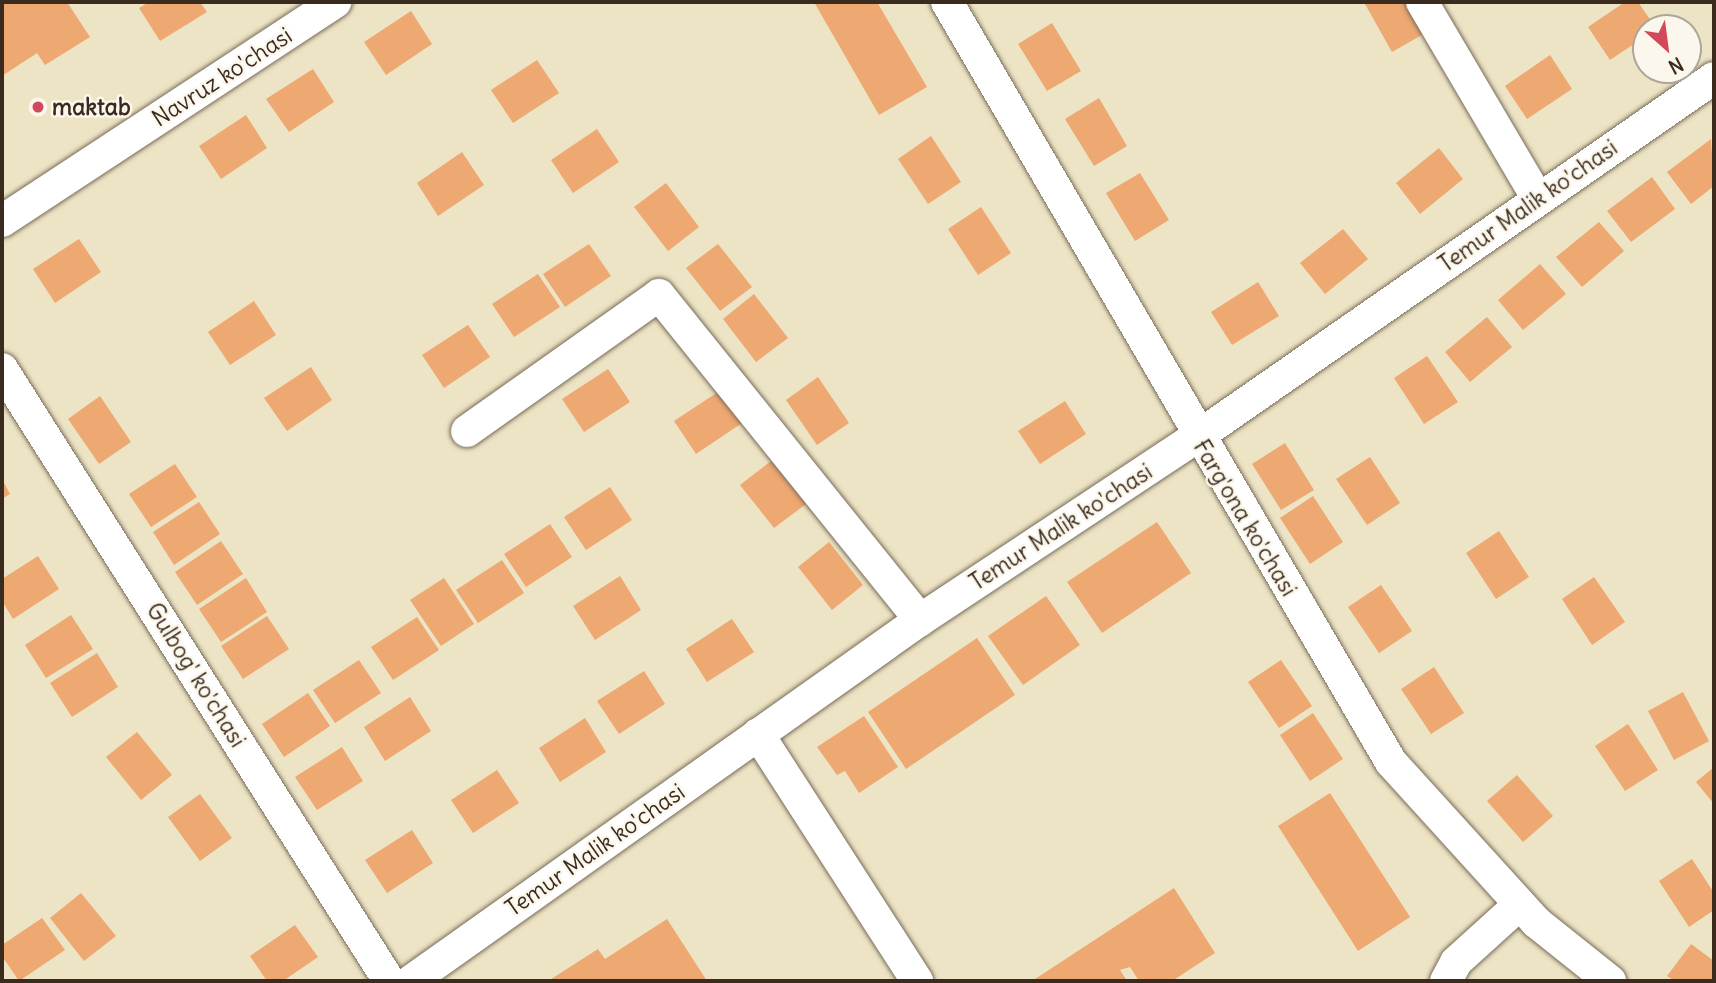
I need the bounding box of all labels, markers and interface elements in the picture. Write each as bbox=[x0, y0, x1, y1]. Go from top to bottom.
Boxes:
north arrow bbox=[1632, 14, 1702, 84]
street label: Navruz ko'chasi bbox=[147, 22, 297, 132]
text: N bbox=[1664, 52, 1687, 79]
place label: maktab bbox=[52, 93, 131, 121]
marker: maktab bbox=[30, 99, 46, 115]
street label: Temur Malik ko'chasi bbox=[1433, 134, 1623, 278]
street label: Farg'ona ko'chasi bbox=[1187, 435, 1303, 601]
street label: Temur Malik ko'chasi bbox=[965, 458, 1157, 596]
street label: Gulbog' ko'chasi bbox=[140, 598, 252, 752]
street label: Temur Malik ko'chasi bbox=[500, 778, 690, 922]

